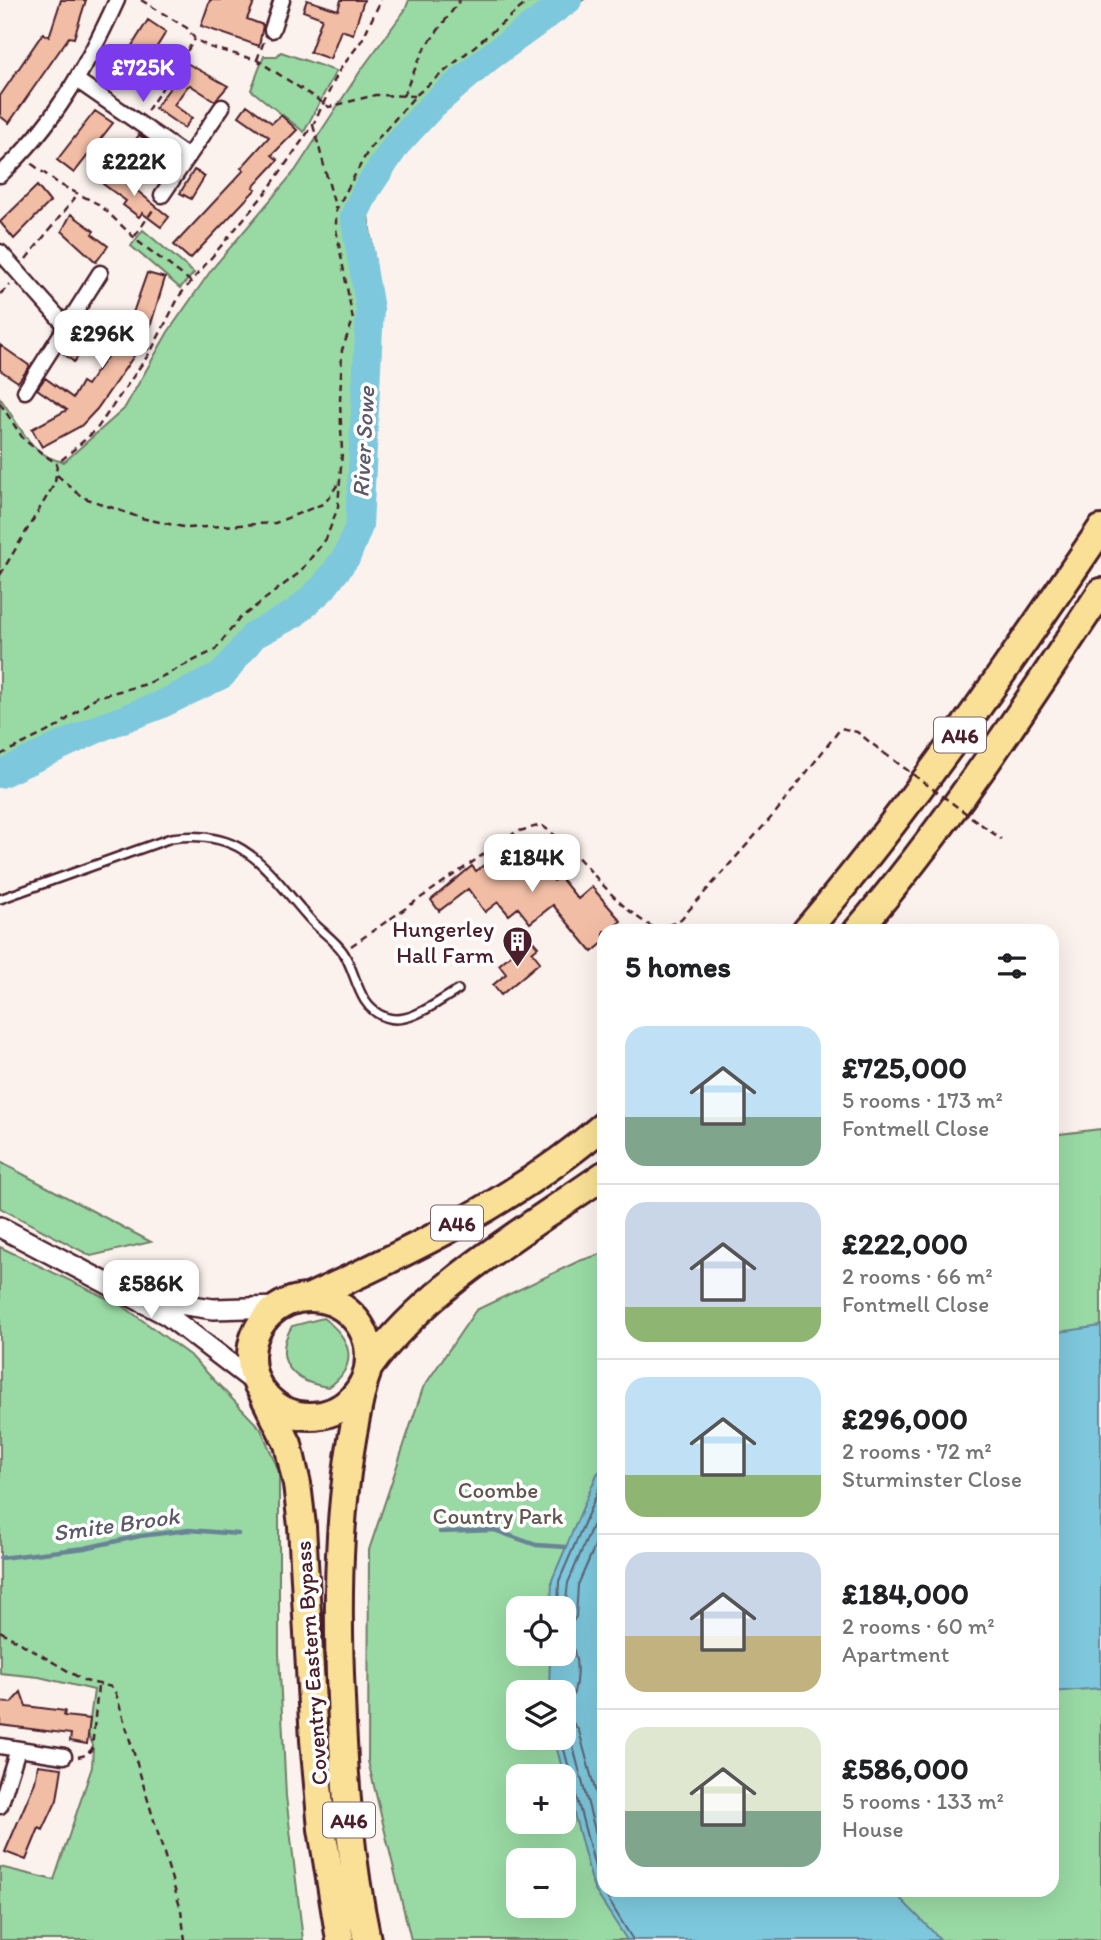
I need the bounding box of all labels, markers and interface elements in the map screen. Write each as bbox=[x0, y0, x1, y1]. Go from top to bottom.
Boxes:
pin: £725K bbox=[94, 44, 192, 104]
text: £725K bbox=[112, 53, 174, 81]
pin: £222K bbox=[85, 138, 183, 198]
text: £222K bbox=[102, 147, 166, 175]
pin: £296K bbox=[53, 310, 151, 370]
text: £296K bbox=[70, 319, 134, 347]
water label: River Sowe bbox=[346, 384, 380, 498]
road number: A46 bbox=[934, 718, 986, 752]
pin: £184K bbox=[483, 834, 581, 894]
text: £184K bbox=[500, 843, 564, 871]
place label: Hungerley Hall Farm bbox=[392, 915, 494, 969]
building icon: Hungerley Hall Farm bbox=[500, 925, 534, 969]
icon: filters bbox=[993, 947, 1031, 985]
text: 5 homes bbox=[625, 948, 731, 985]
text: £725,000 bbox=[842, 1049, 967, 1086]
icon: home bbox=[681, 1054, 765, 1138]
text: 5 rooms · 173 m² bbox=[842, 1086, 1003, 1114]
text: Fontmell Close bbox=[842, 1114, 989, 1142]
road number: A46 bbox=[431, 1206, 483, 1240]
text: £222,000 bbox=[842, 1225, 968, 1262]
icon: home bbox=[681, 1230, 765, 1314]
pin: £586K bbox=[102, 1260, 200, 1320]
text: 2 rooms · 66 m² bbox=[842, 1262, 993, 1290]
text: £586K bbox=[119, 1269, 183, 1297]
text: Fontmell Close bbox=[842, 1290, 989, 1318]
text: £296,000 bbox=[842, 1400, 968, 1437]
icon: home bbox=[681, 1405, 765, 1489]
text: 2 rooms · 72 m² bbox=[842, 1437, 992, 1465]
text: Sturminster Close bbox=[842, 1465, 1022, 1493]
park label: Coombe Country Park bbox=[433, 1476, 563, 1530]
water label: Smite Brook bbox=[51, 1501, 183, 1547]
street label: Coventry Eastern Bypass bbox=[288, 1540, 334, 1786]
text: £184,000 bbox=[842, 1575, 969, 1612]
icon: home bbox=[681, 1580, 765, 1664]
map controls bbox=[506, 1596, 576, 1918]
button: locate bbox=[506, 1596, 576, 1666]
text: 2 rooms · 60 m² bbox=[842, 1612, 995, 1640]
text: Apartment bbox=[842, 1640, 949, 1668]
button: layers bbox=[506, 1680, 576, 1750]
text: £586,000 bbox=[842, 1750, 969, 1787]
icon: home bbox=[681, 1755, 765, 1839]
button: + bbox=[506, 1764, 576, 1834]
text: 5 rooms · 133 m² bbox=[842, 1787, 1004, 1815]
road number: A46 bbox=[323, 1802, 375, 1838]
text: House bbox=[842, 1815, 904, 1843]
button: − bbox=[506, 1848, 576, 1918]

